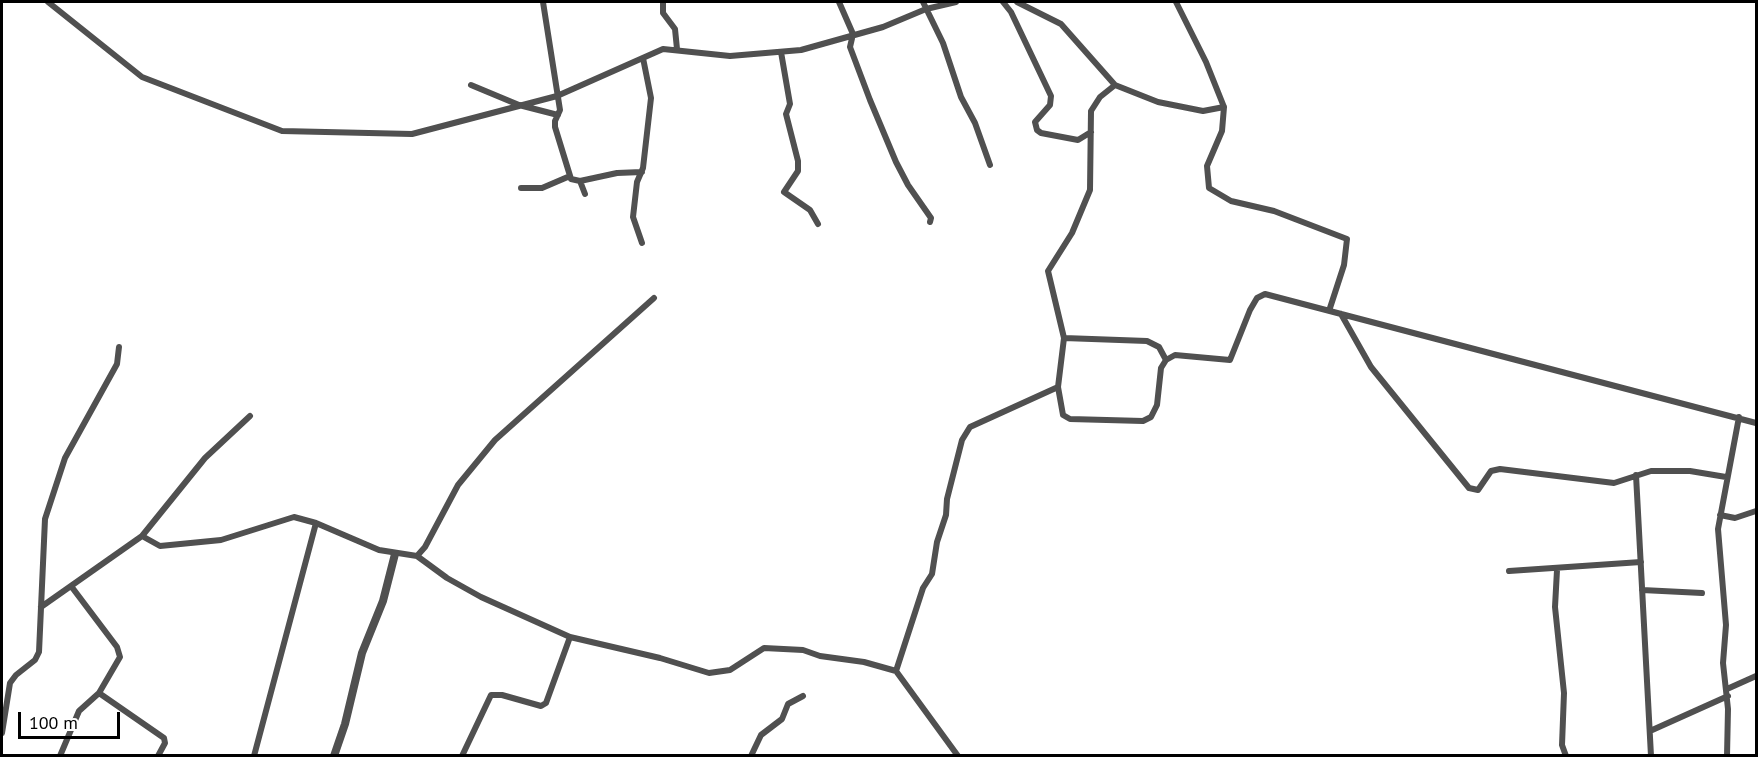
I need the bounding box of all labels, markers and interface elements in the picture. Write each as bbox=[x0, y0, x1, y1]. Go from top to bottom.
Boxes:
scale bar bbox=[21, 700, 123, 738]
text: 100 m bbox=[29, 711, 78, 734]

